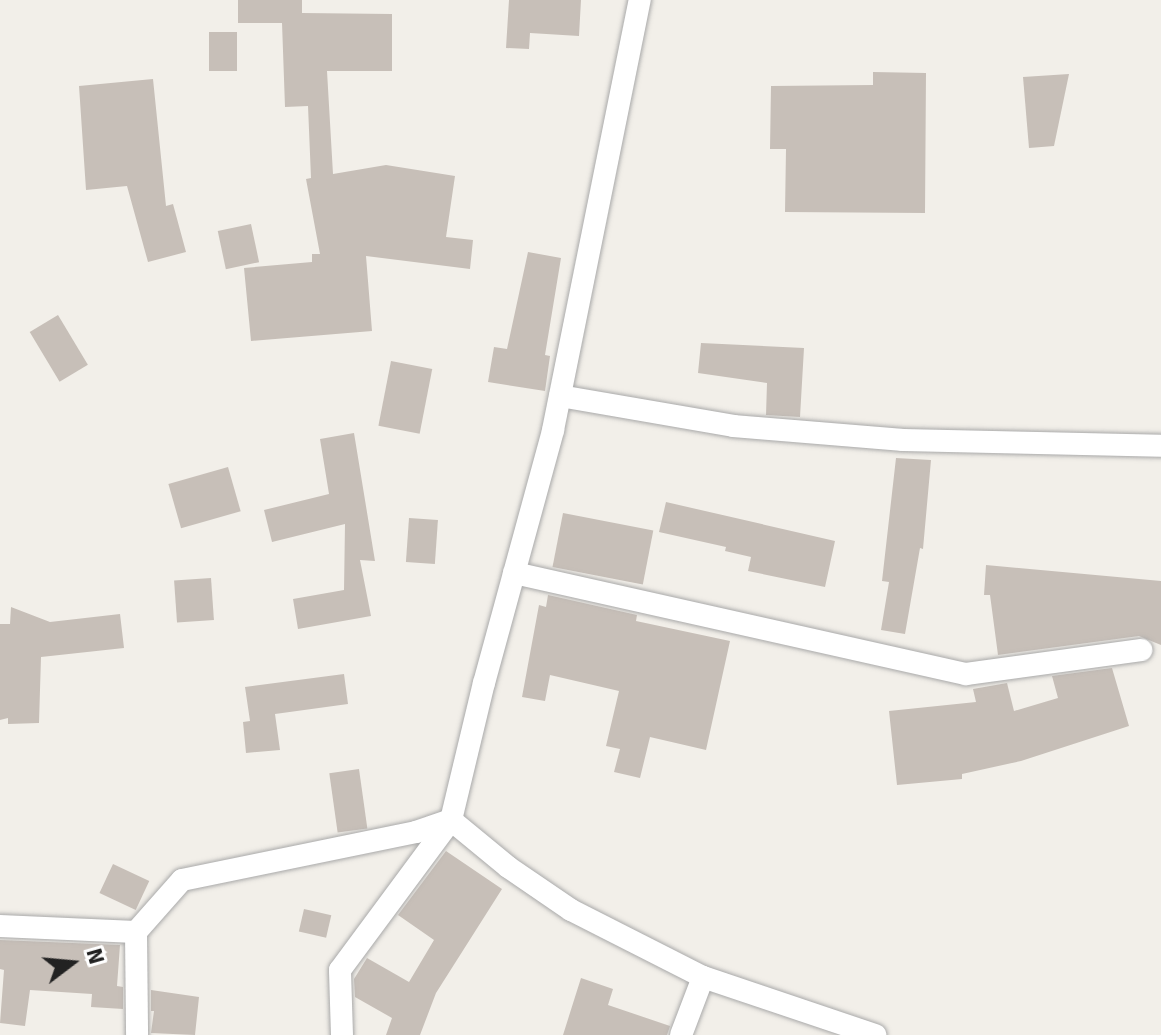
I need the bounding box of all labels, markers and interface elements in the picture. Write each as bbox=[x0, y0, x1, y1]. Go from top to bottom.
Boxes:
north arrow bbox=[32, 923, 112, 1003]
text: N bbox=[80, 945, 111, 967]

